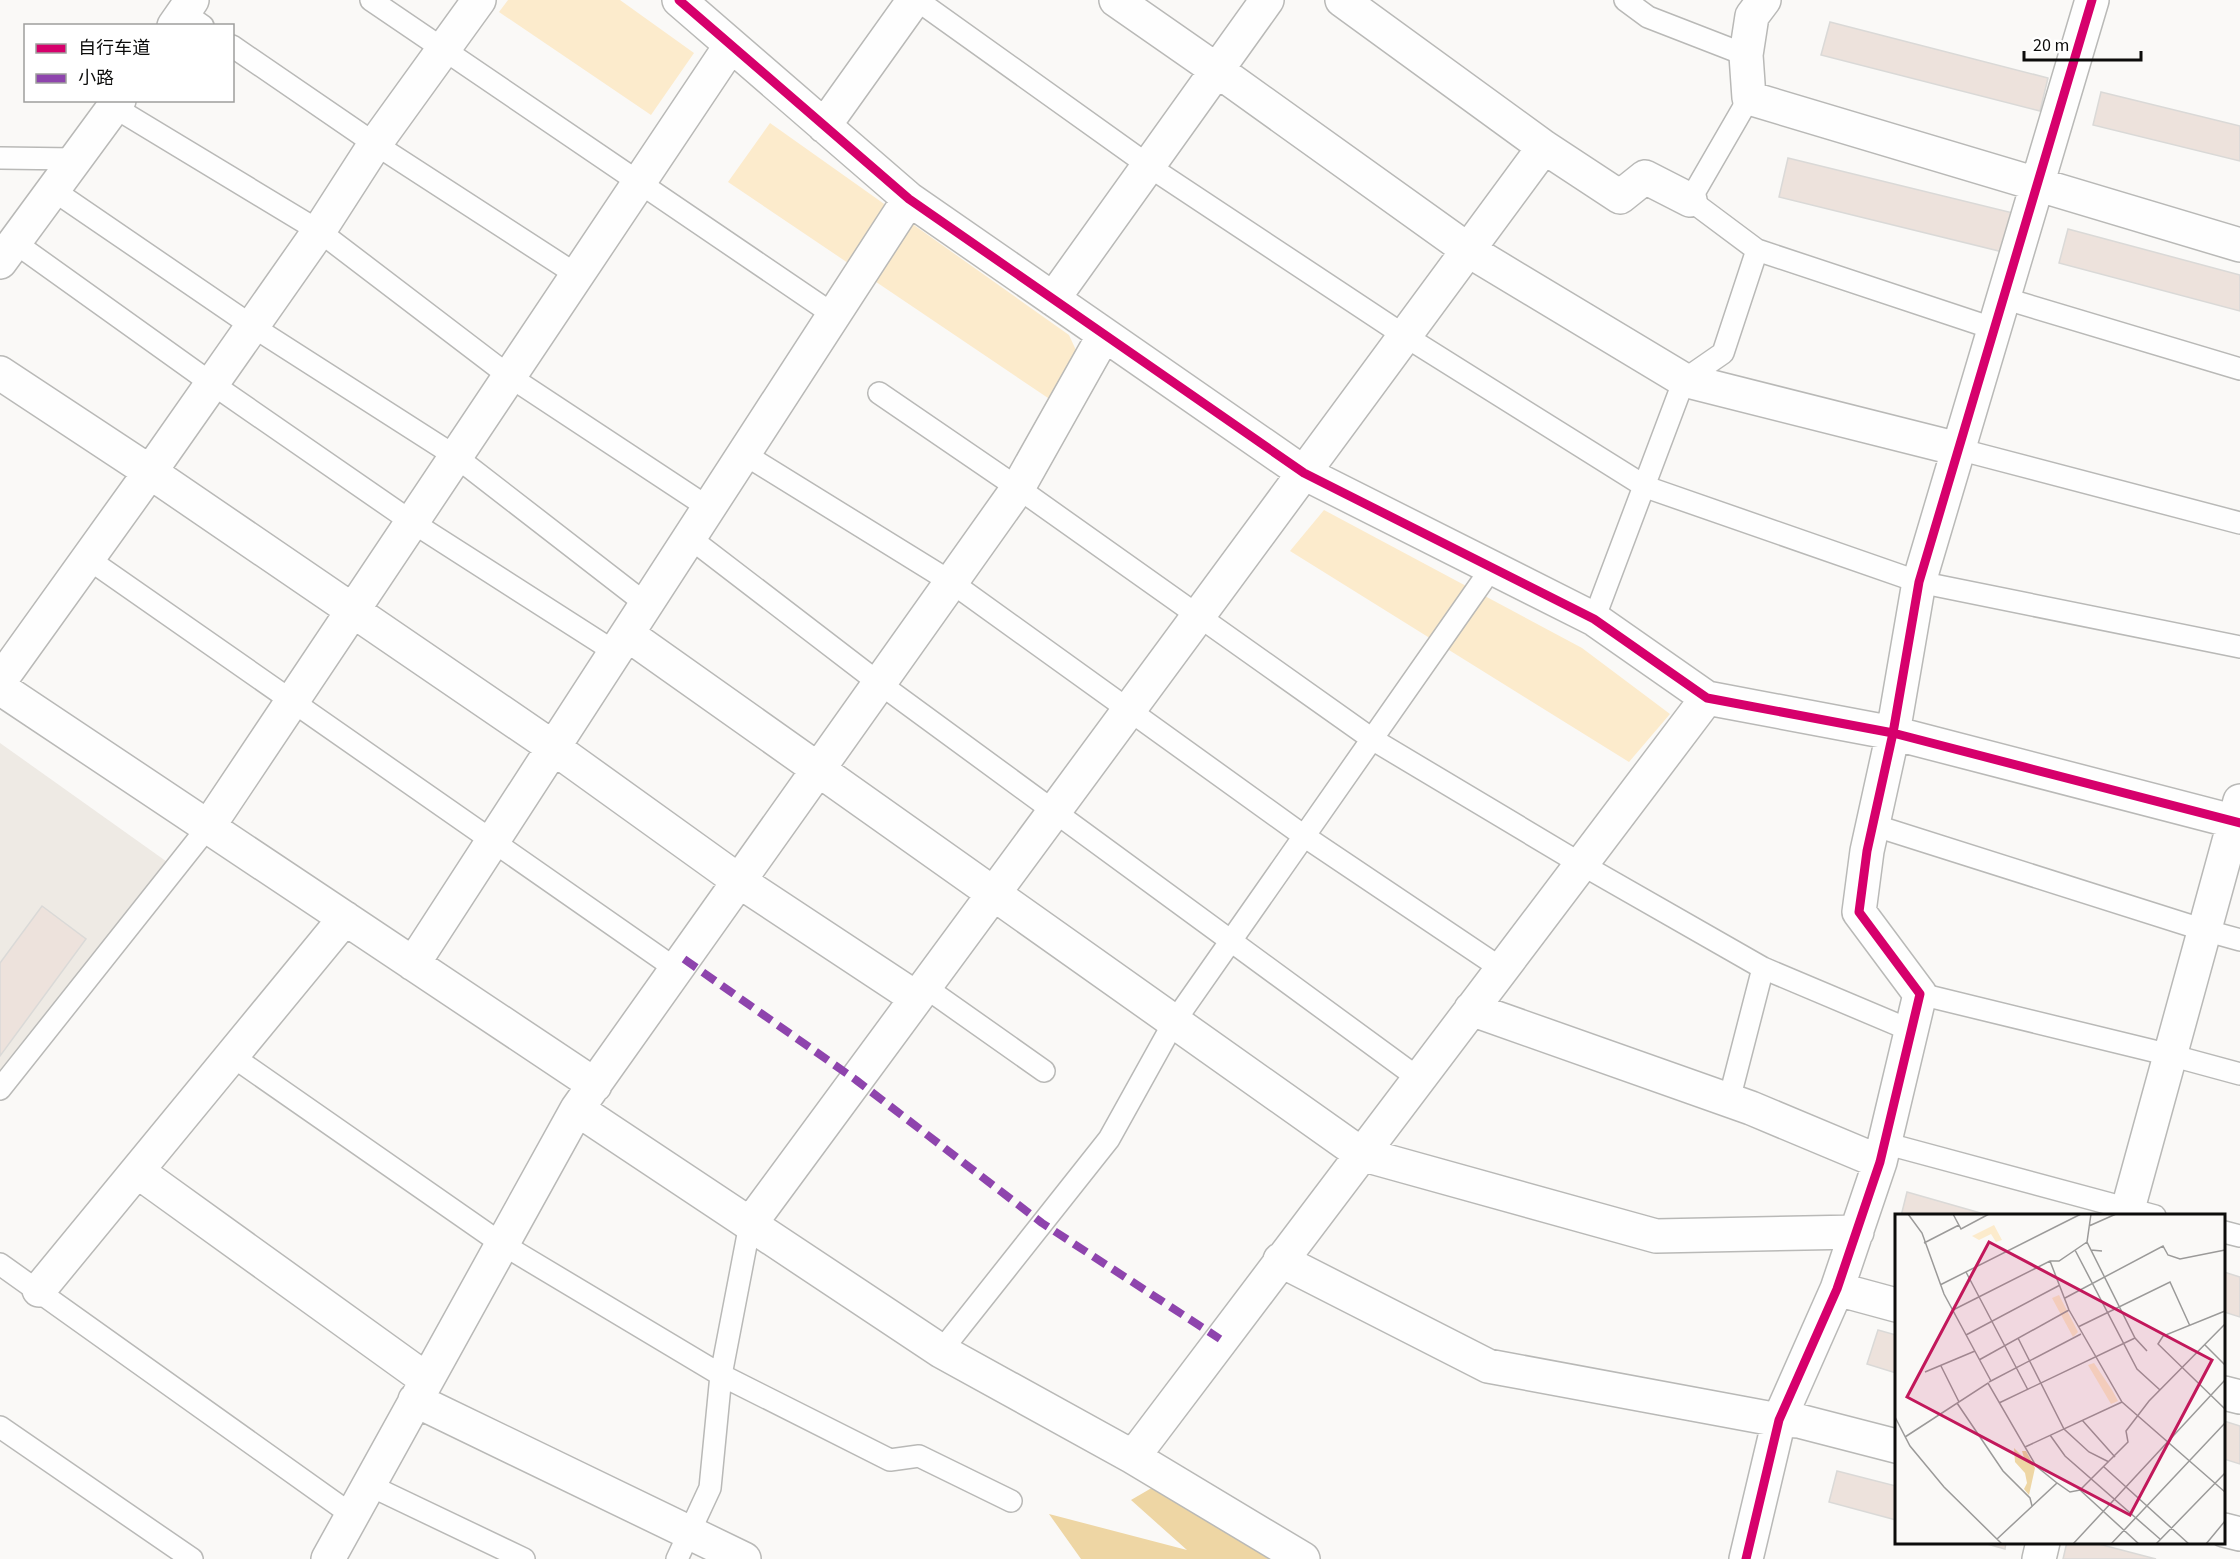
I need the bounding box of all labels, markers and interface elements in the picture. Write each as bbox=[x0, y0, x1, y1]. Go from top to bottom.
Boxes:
legend bbox=[24, 24, 234, 102]
scale bar bbox=[2024, 24, 2141, 62]
text: 20 m bbox=[2033, 33, 2069, 58]
text: 自行车道 bbox=[78, 36, 150, 61]
text: 小路 bbox=[78, 66, 114, 91]
inset map bbox=[1895, 1214, 2225, 1544]

